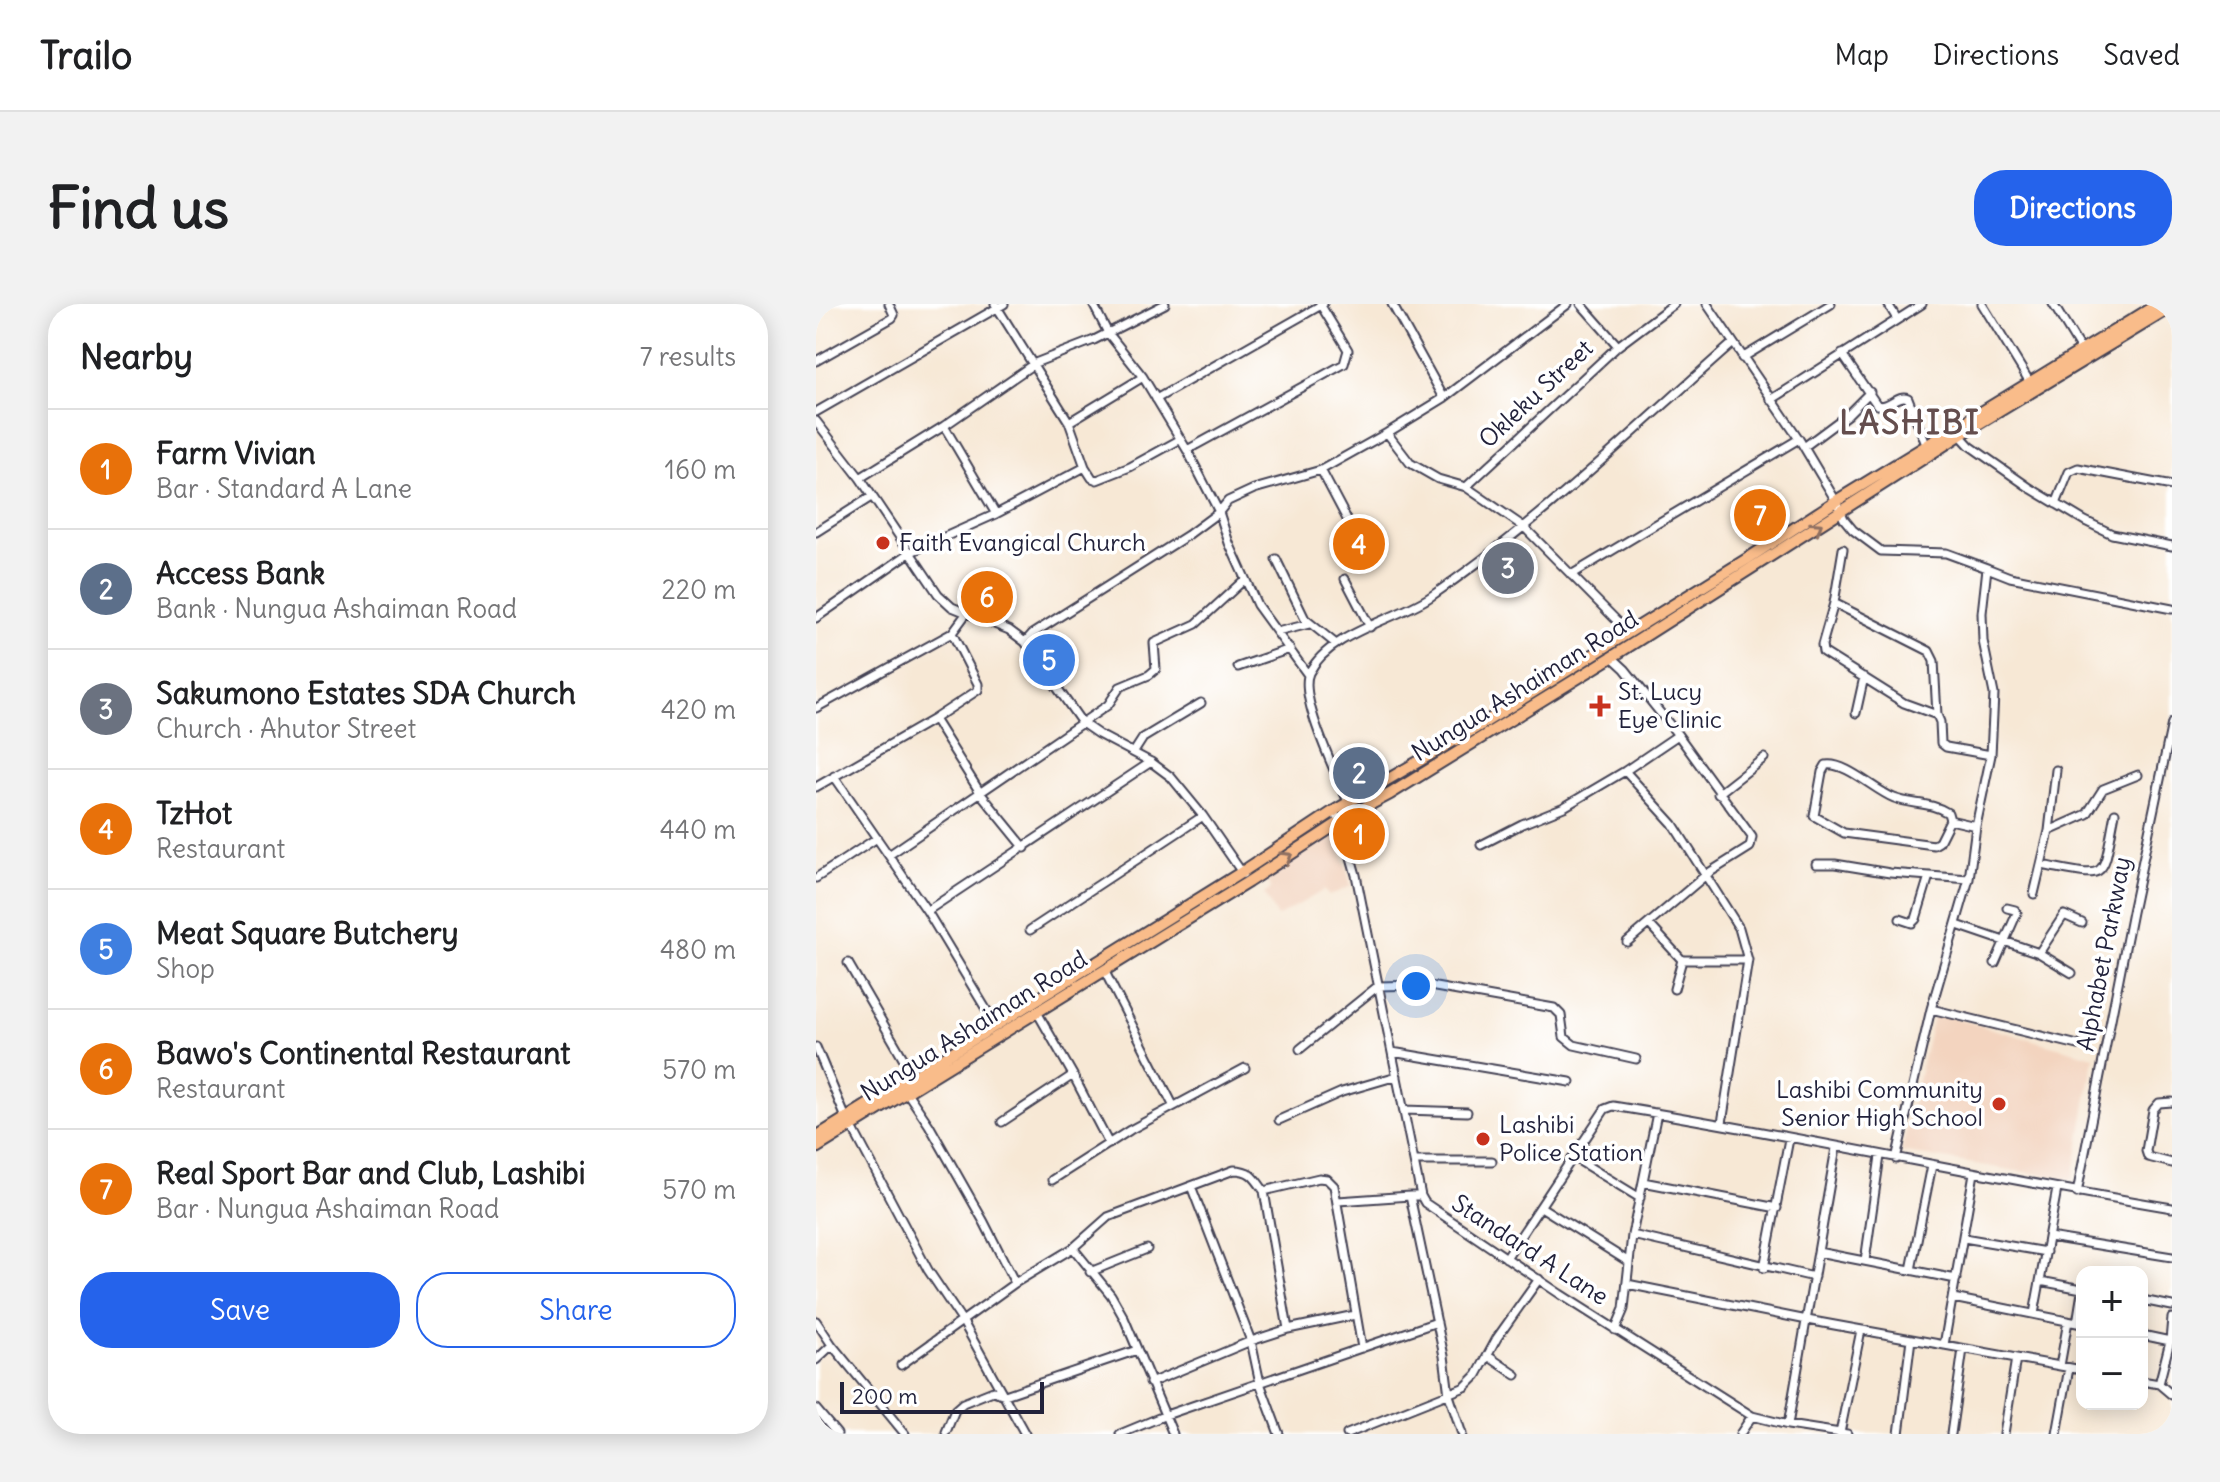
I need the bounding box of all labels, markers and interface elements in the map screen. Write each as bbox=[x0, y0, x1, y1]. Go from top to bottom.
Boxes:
text: Trailo bbox=[40, 32, 132, 79]
text: Map bbox=[1834, 37, 1889, 73]
text: Directions bbox=[1933, 37, 2059, 73]
text: Saved bbox=[2103, 37, 2180, 73]
button: Directions bbox=[1974, 170, 2172, 246]
text: Find us bbox=[48, 173, 229, 243]
street label: Okleku Street bbox=[1472, 333, 1599, 454]
text: Nearby bbox=[80, 335, 193, 378]
text: 7 results bbox=[640, 340, 736, 373]
district label: LASHIBI bbox=[1839, 402, 1981, 443]
text: Farm Vivian bbox=[156, 434, 316, 472]
text: 1 bbox=[101, 453, 111, 486]
text: 160 m bbox=[665, 453, 736, 486]
text: Bar · Standard A Lane bbox=[156, 472, 412, 505]
pin: 7 bbox=[1734, 485, 1786, 545]
pin: 4 bbox=[1333, 514, 1385, 574]
one-way arrow bbox=[1808, 522, 1823, 537]
place label: Faith Evangical Church bbox=[899, 527, 1146, 557]
marker: Faith Evangical Church bbox=[874, 534, 892, 552]
pin: 3 bbox=[1482, 538, 1534, 598]
text: Access Bank bbox=[156, 554, 325, 592]
pin: 6 bbox=[961, 567, 1013, 627]
text: 2 bbox=[99, 573, 113, 606]
text: 220 m bbox=[661, 573, 736, 606]
text: Bank · Nungua Ashaiman Road bbox=[156, 592, 517, 625]
street label: Nungua Ashaiman Road bbox=[1406, 603, 1643, 767]
pin: 5 bbox=[1023, 630, 1075, 690]
text: Sakumono Estates SDA Church bbox=[156, 674, 576, 712]
place label: St. Lucy Eye Clinic bbox=[1618, 676, 1722, 734]
text: 3 bbox=[99, 693, 113, 726]
text: 420 m bbox=[661, 693, 736, 726]
marker: St. Lucy Eye Clinic bbox=[1589, 695, 1611, 717]
text: Church · Ahutor Street bbox=[156, 712, 416, 745]
pin: 2 bbox=[1333, 743, 1385, 803]
text: TzHot bbox=[156, 794, 232, 832]
pin: 1 bbox=[1333, 804, 1385, 864]
text: 4 bbox=[98, 813, 114, 846]
text: 440 m bbox=[660, 813, 736, 846]
text: Restaurant bbox=[156, 832, 285, 865]
one-way arrow bbox=[1279, 851, 1293, 866]
street label: Alphabet Parkway bbox=[2069, 854, 2137, 1054]
text: Meat Square Butchery bbox=[156, 914, 458, 952]
text: 5 bbox=[99, 933, 113, 966]
text: 480 m bbox=[660, 933, 736, 966]
street label: Nungua Ashaiman Road bbox=[855, 943, 1092, 1107]
text: Shop bbox=[156, 952, 215, 985]
your location bbox=[1396, 966, 1436, 1006]
text: Bawo's Continental Restaurant bbox=[156, 1034, 570, 1072]
text: 6 bbox=[98, 1053, 114, 1086]
text: 570 m bbox=[662, 1053, 736, 1086]
text: Restaurant bbox=[156, 1072, 285, 1105]
place label: Lashibi Community Senior High School bbox=[1776, 1074, 1983, 1132]
marker: Lashibi Community Senior High School bbox=[1990, 1095, 2008, 1113]
place label: Lashibi Police Station bbox=[1499, 1109, 1643, 1167]
marker: Lashibi Police Station bbox=[1474, 1130, 1492, 1148]
text: Real Sport Bar and Club, Lashibi bbox=[156, 1154, 585, 1192]
text: 7 bbox=[100, 1173, 112, 1206]
text: 570 m bbox=[662, 1173, 736, 1206]
street label: Standard A Lane bbox=[1447, 1187, 1614, 1311]
text: Bar · Nungua Ashaiman Road bbox=[156, 1192, 499, 1225]
map controls bbox=[2076, 1266, 2148, 1410]
button: + bbox=[2076, 1266, 2148, 1338]
button: Save bbox=[80, 1272, 400, 1348]
button: Share bbox=[416, 1272, 736, 1348]
button: − bbox=[2076, 1338, 2148, 1410]
scale bar bbox=[840, 1378, 1044, 1414]
text: 200 m bbox=[852, 1382, 918, 1410]

